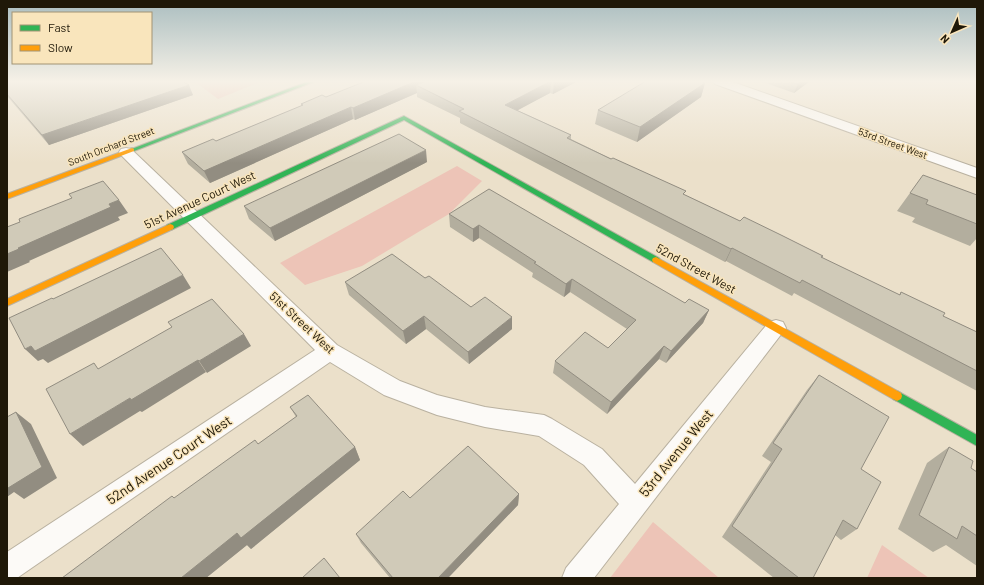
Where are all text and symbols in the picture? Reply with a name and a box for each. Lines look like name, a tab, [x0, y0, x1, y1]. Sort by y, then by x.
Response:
legend	[12, 12, 152, 64]
north arrow	[932, 12, 972, 52]
text: Fast	[48, 20, 71, 34]
text: N	[937, 32, 952, 47]
text: Slow	[48, 40, 73, 54]
street label: South Orchard Street	[66, 124, 156, 168]
street label: 53rd Street West	[857, 125, 929, 161]
street label: 51st Avenue Court West	[142, 167, 257, 231]
street label: 52nd Street West	[654, 240, 739, 296]
street label: 51st Street West	[267, 288, 338, 356]
street label: 53rd Avenue West	[635, 405, 716, 500]
street label: 52nd Avenue Court West	[103, 411, 235, 508]

